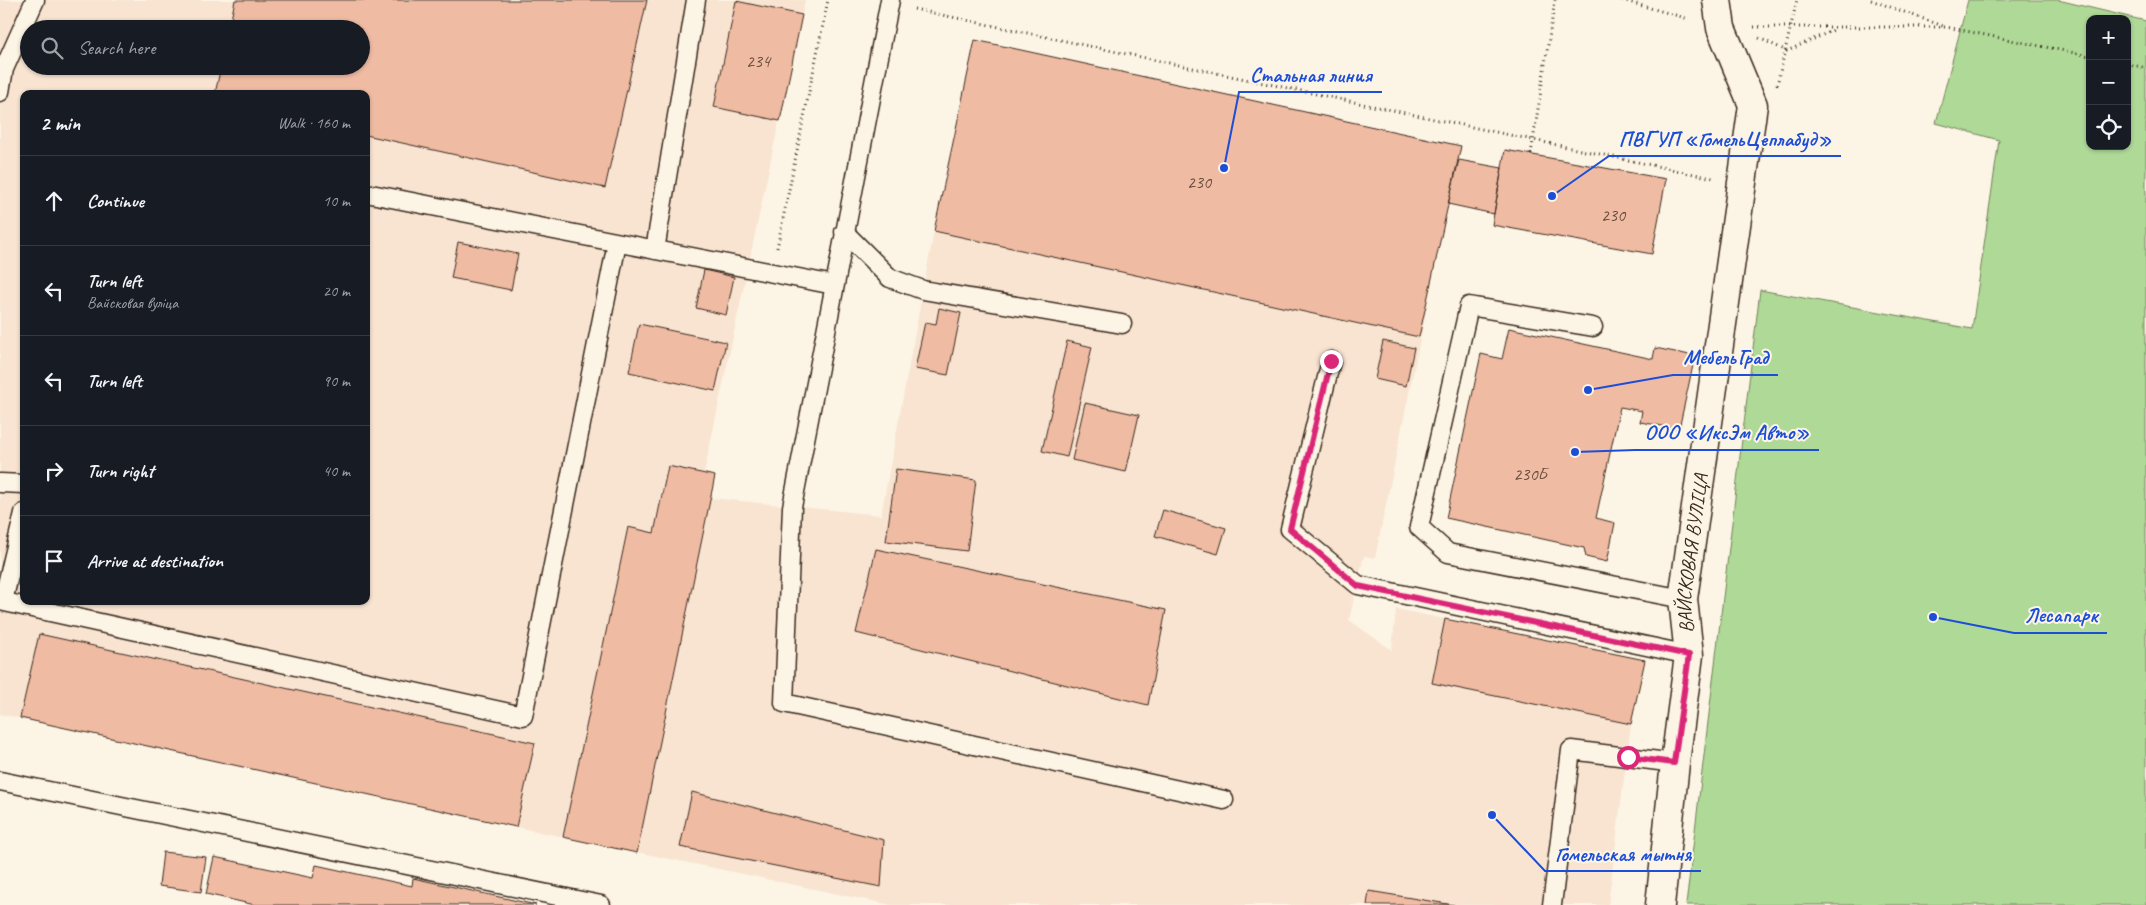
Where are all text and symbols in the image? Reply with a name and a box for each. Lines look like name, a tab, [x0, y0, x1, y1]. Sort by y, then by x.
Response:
map controls	[2086, 15, 2131, 150]
button: +	[2086, 15, 2131, 60]
search box	[20, 20, 370, 75]
icon: search	[38, 34, 66, 62]
text: Search here	[78, 36, 155, 60]
house number: 234	[746, 50, 772, 72]
callout: Стальная линия	[1239, 56, 1382, 92]
button: −	[2086, 60, 2131, 105]
text: Стальная линия	[1250, 62, 1374, 88]
button: locate	[2086, 105, 2131, 150]
text: 2 min	[40, 110, 80, 136]
text: Walk · 160 m	[278, 113, 350, 133]
callout: ПВГУП «ГомельЦеплабуд»	[1609, 120, 1841, 156]
text: ПВГУП «ГомельЦеплабуд»	[1619, 126, 1831, 153]
house number: 230	[1187, 171, 1213, 193]
icon: ahead	[40, 187, 68, 215]
text: Continue	[87, 189, 144, 213]
text: 10 m	[323, 191, 350, 211]
house number: 230	[1601, 204, 1627, 226]
text: Turn left	[87, 269, 142, 293]
icon: left	[40, 277, 68, 305]
text: 20 m	[323, 281, 350, 301]
text: Вайсковая вуліца	[87, 293, 178, 313]
callout: МебельГрад	[1673, 339, 1778, 375]
text: МебельГрад	[1684, 344, 1771, 370]
route end	[1320, 350, 1343, 373]
icon: left	[40, 367, 68, 395]
text: Turn left	[87, 369, 142, 393]
text: 90 m	[323, 371, 350, 391]
callout: ООО «ИксЭм Авто»	[1635, 414, 1819, 450]
text: ООО «ИксЭм Авто»	[1645, 419, 1809, 445]
icon: right	[40, 457, 68, 485]
text: Turn right	[87, 459, 154, 483]
text: 40 m	[323, 461, 350, 481]
house number: 230Б	[1513, 463, 1550, 485]
street label: ВАЙСКОВАЯ ВУЛІЦА	[1671, 471, 1714, 634]
icon: arrive	[40, 547, 68, 575]
text: Arrive at destination	[87, 549, 223, 573]
callout: Лесапарк	[2014, 597, 2107, 633]
text: Лесапарк	[2024, 602, 2100, 628]
route start	[1617, 746, 1640, 769]
callout: Гомельская мытня	[1545, 835, 1701, 871]
text: Гомельская мытня	[1555, 841, 1692, 867]

